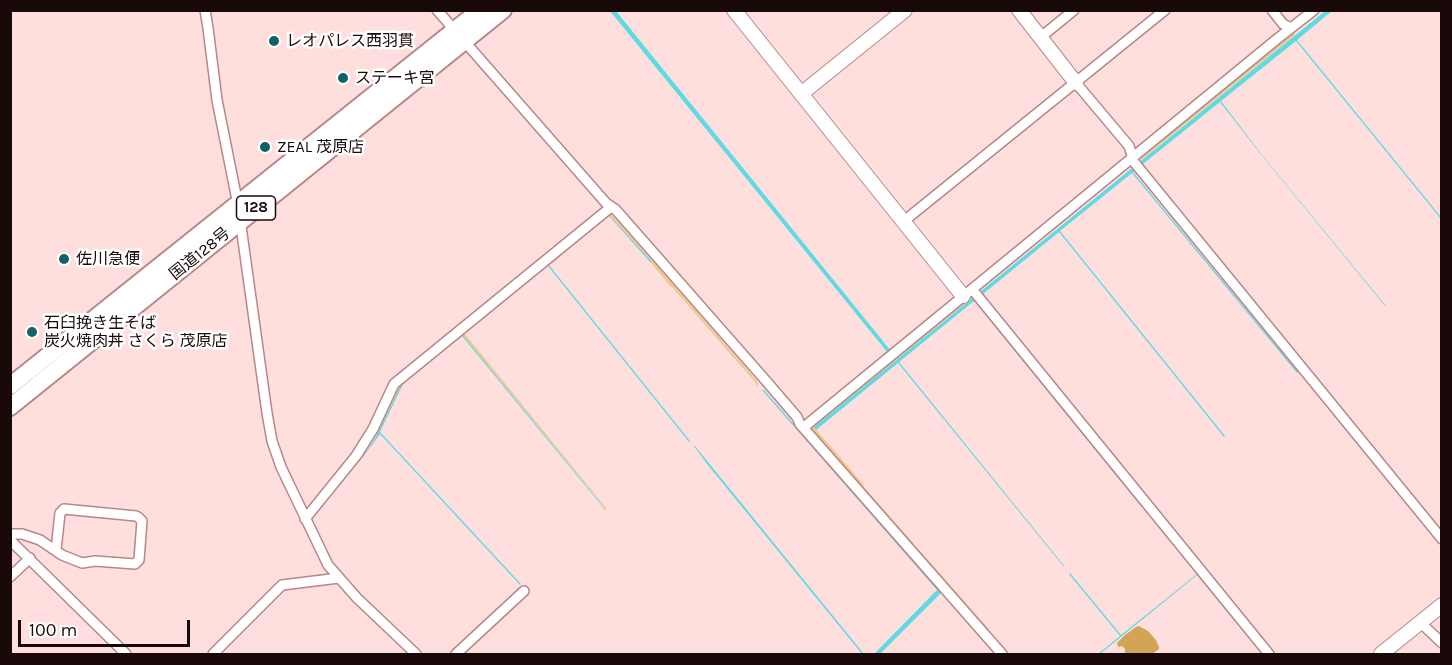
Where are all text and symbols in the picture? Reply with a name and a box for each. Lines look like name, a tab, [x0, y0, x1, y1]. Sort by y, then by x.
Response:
place label: レオパレス西羽貫	[286, 31, 414, 51]
marker: レオパレス西羽貫	[267, 34, 281, 48]
place label: ステーキ宮	[355, 68, 435, 88]
marker: ステーキ宮	[336, 71, 350, 85]
place label: ZEAL 茂原店	[277, 137, 364, 157]
marker: ZEAL 茂原店	[258, 140, 272, 154]
road number: 128	[236, 196, 276, 220]
street label: 国道128号	[166, 224, 234, 284]
place label: 佐川急便	[76, 249, 140, 269]
marker: 佐川急便	[57, 252, 71, 266]
place label: 石臼挽き生そば 炭火焼肉丼 さくら 茂原店	[44, 313, 228, 351]
marker: 石臼挽き生そば 炭火焼肉丼 さくら 茂原店	[25, 325, 39, 339]
scale bar	[21, 608, 194, 646]
text: 100 m	[29, 619, 77, 641]

